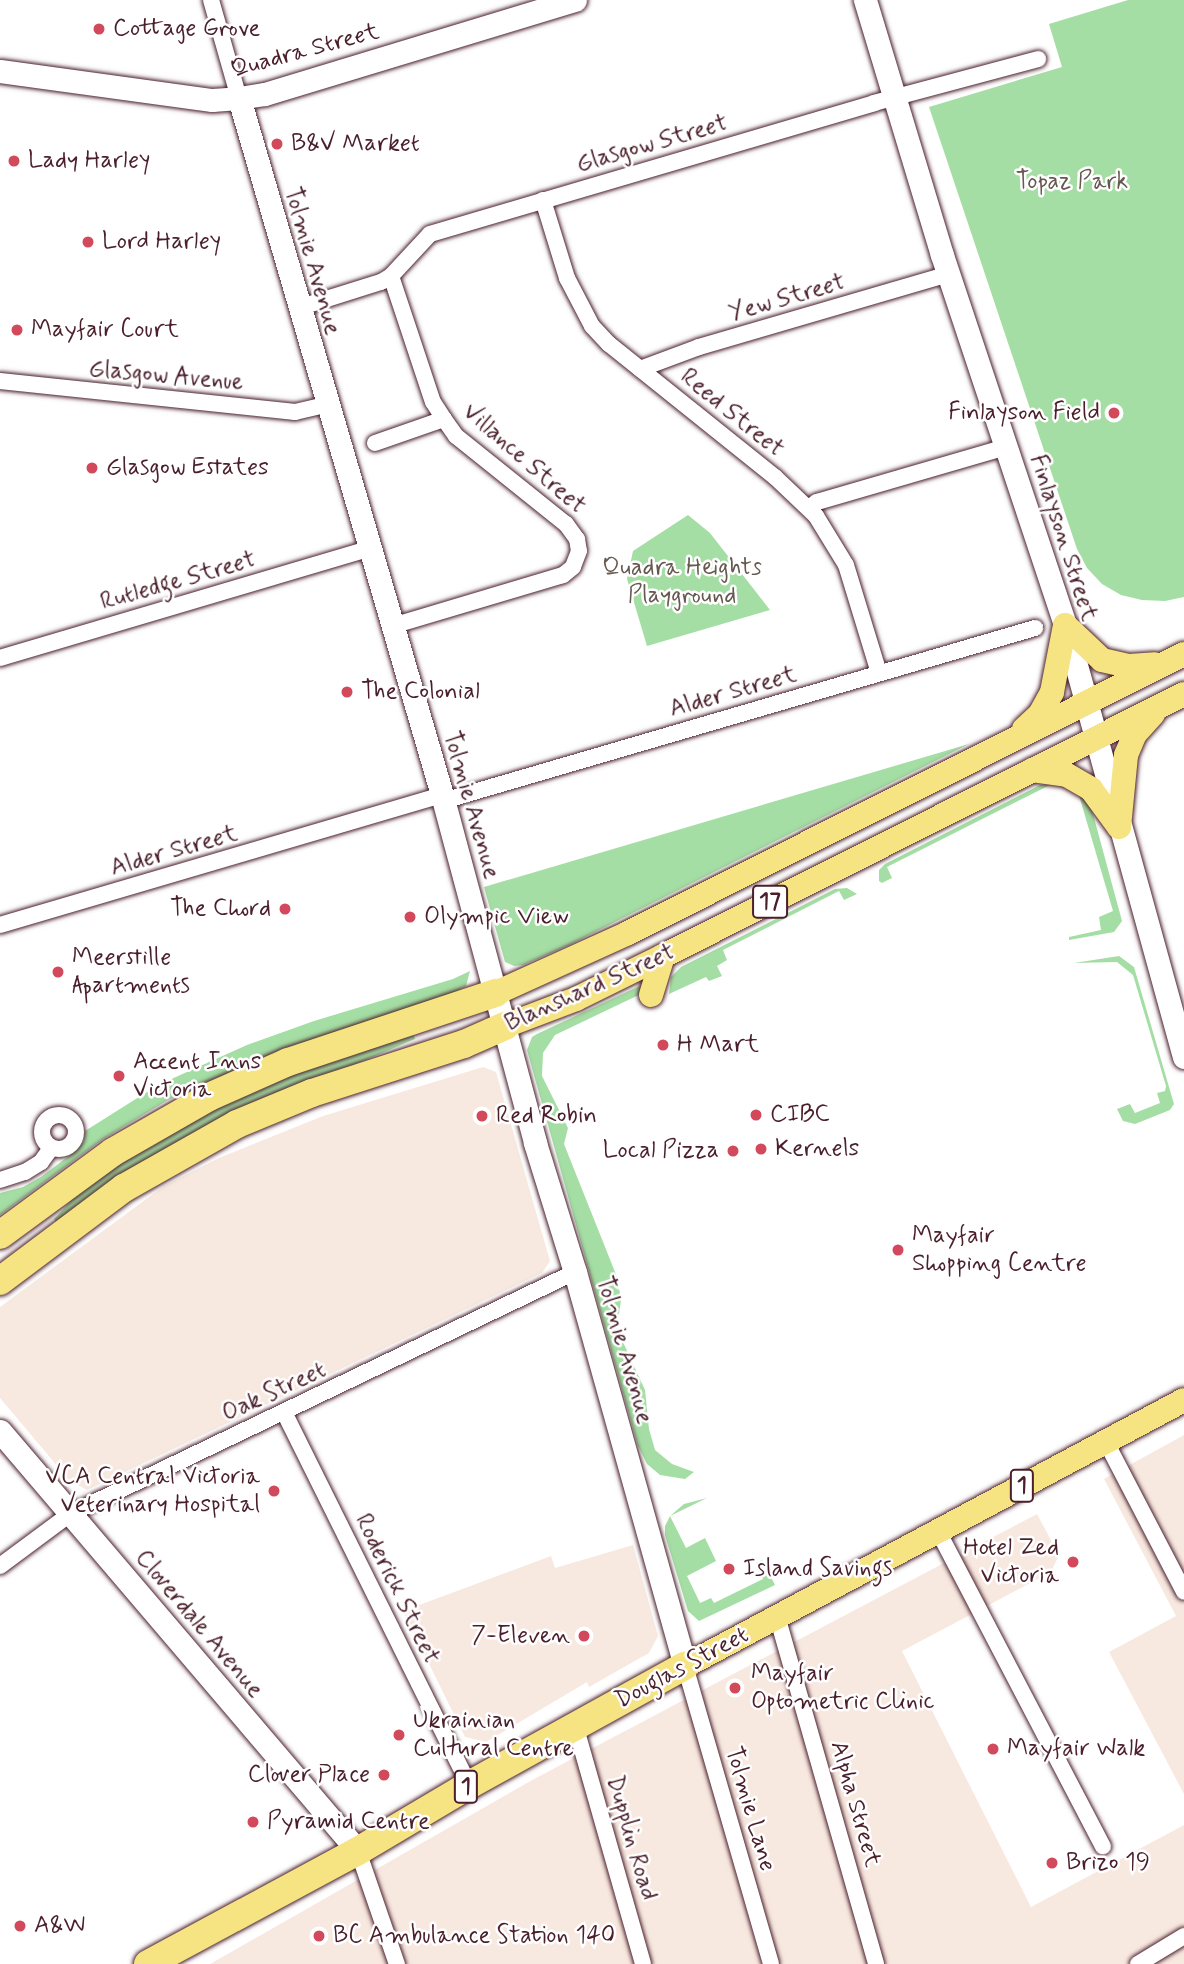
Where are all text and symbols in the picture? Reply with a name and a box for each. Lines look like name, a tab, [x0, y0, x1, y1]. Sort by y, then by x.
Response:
place label: Cottage Grove	[113, 15, 260, 43]
street label: Quadra Street	[228, 17, 382, 85]
marker: Cottage Grove	[91, 21, 107, 37]
street label: Glasgow Street	[574, 109, 730, 179]
place label: B&V Market	[291, 130, 422, 158]
marker: B&V Market	[269, 136, 285, 152]
place label: Lady Harley	[28, 147, 150, 175]
marker: Lady Harley	[6, 153, 22, 169]
park label: Topaz Park	[1017, 168, 1127, 196]
street label: Tolmie Avenue	[277, 184, 347, 338]
place label: Lord Harley	[102, 228, 221, 256]
marker: Lord Harley	[80, 234, 96, 250]
street label: Yew Street	[726, 268, 848, 328]
place label: Mayfair Court	[31, 316, 178, 344]
marker: Mayfair Court	[9, 322, 25, 338]
street label: Glasgow Avenue	[85, 355, 247, 397]
street label: Reed Street	[675, 363, 789, 463]
street label: Villance Street	[457, 398, 591, 520]
place label: Finlayson Field	[948, 399, 1100, 427]
marker: Finlayson Field	[1106, 405, 1122, 421]
street label: Finlayson Street	[1023, 451, 1103, 625]
place label: Glasgow Estates	[106, 454, 269, 482]
marker: Glasgow Estates	[84, 460, 100, 476]
street label: Rutledge Street	[98, 545, 258, 617]
park label: Quadra Heights Playground	[602, 554, 762, 610]
street label: Alder Street	[666, 660, 800, 724]
place label: The Colonial	[361, 678, 490, 706]
marker: The Colonial	[339, 684, 355, 700]
street label: Tolmie Avenue	[436, 728, 506, 882]
street label: Alder Street	[107, 819, 241, 883]
road number: 17	[751, 882, 789, 922]
place label: The Chord	[168, 895, 271, 923]
marker: The Chord	[277, 901, 293, 917]
place label: Olympic View	[424, 903, 564, 931]
marker: Olympic View	[402, 909, 418, 925]
street label: Blanshard Street	[501, 938, 679, 1038]
place label: Meerstille Apartments	[72, 944, 190, 1000]
marker: Meerstille Apartments	[50, 964, 66, 980]
place label: H Mart	[677, 1031, 754, 1059]
marker: H Mart	[655, 1037, 671, 1053]
place label: Accent Inns Victoria	[133, 1048, 254, 1104]
marker: Accent Inns Victoria	[111, 1068, 127, 1084]
place label: CIBC	[770, 1101, 830, 1129]
place label: Red Robin	[496, 1102, 603, 1130]
marker: CIBC	[748, 1107, 764, 1123]
marker: Red Robin	[474, 1108, 490, 1124]
place label: Kernels	[775, 1135, 859, 1163]
place label: Local Pizza	[604, 1137, 719, 1165]
marker: Kernels	[753, 1141, 769, 1157]
marker: Local Pizza	[725, 1143, 741, 1159]
place label: Mayfair Shopping Centre	[912, 1222, 1082, 1278]
marker: Mayfair Shopping Centre	[890, 1242, 906, 1258]
street label: Tolmie Avenue	[589, 1273, 659, 1427]
street label: Oak Street	[216, 1355, 332, 1429]
place label: VCA Central Victoria Veterinary Hospital	[43, 1463, 260, 1519]
road number: 1	[1010, 1466, 1034, 1506]
marker: VCA Central Victoria Veterinary Hospital	[266, 1483, 282, 1499]
street label: Roderick Street	[348, 1510, 446, 1668]
place label: Hotel Zed Victoria	[963, 1534, 1059, 1590]
street label: Cloverdale Avenue	[129, 1544, 269, 1704]
marker: Hotel Zed Victoria	[1065, 1554, 1081, 1570]
place label: Island Savings	[743, 1555, 902, 1583]
marker: Island Savings	[721, 1561, 737, 1577]
street label: Douglas Street	[608, 1620, 756, 1716]
place label: 7-Eleven	[471, 1622, 570, 1650]
marker: 7-Eleven	[576, 1628, 592, 1644]
place label: Mayfair Optometric Clinic	[751, 1660, 935, 1716]
marker: Mayfair Optometric Clinic	[725, 1678, 745, 1698]
place label: Ukrainian Cultural Centre	[413, 1707, 580, 1763]
marker: Ukrainian Cultural Centre	[391, 1727, 407, 1743]
place label: Mayfair Walk	[1007, 1735, 1148, 1763]
street label: Alpha Street	[823, 1738, 887, 1870]
marker: Mayfair Walk	[985, 1741, 1001, 1757]
street label: Tolmie Lane	[718, 1743, 782, 1875]
place label: Clover Place	[247, 1761, 370, 1789]
marker: Clover Place	[376, 1767, 392, 1783]
road number: 1	[454, 1768, 478, 1806]
street label: Dupplin Road	[600, 1773, 662, 1903]
place label: Pyramid Centre	[267, 1808, 435, 1836]
marker: Pyramid Centre	[245, 1814, 261, 1830]
place label: Brizo 19	[1066, 1849, 1150, 1877]
marker: Brizo 19	[1044, 1855, 1060, 1871]
place label: A&W	[34, 1912, 85, 1940]
marker: A&W	[12, 1918, 28, 1934]
place label: BC Ambulance Station 140	[333, 1922, 604, 1950]
marker: BC Ambulance Station 140	[311, 1928, 327, 1944]

